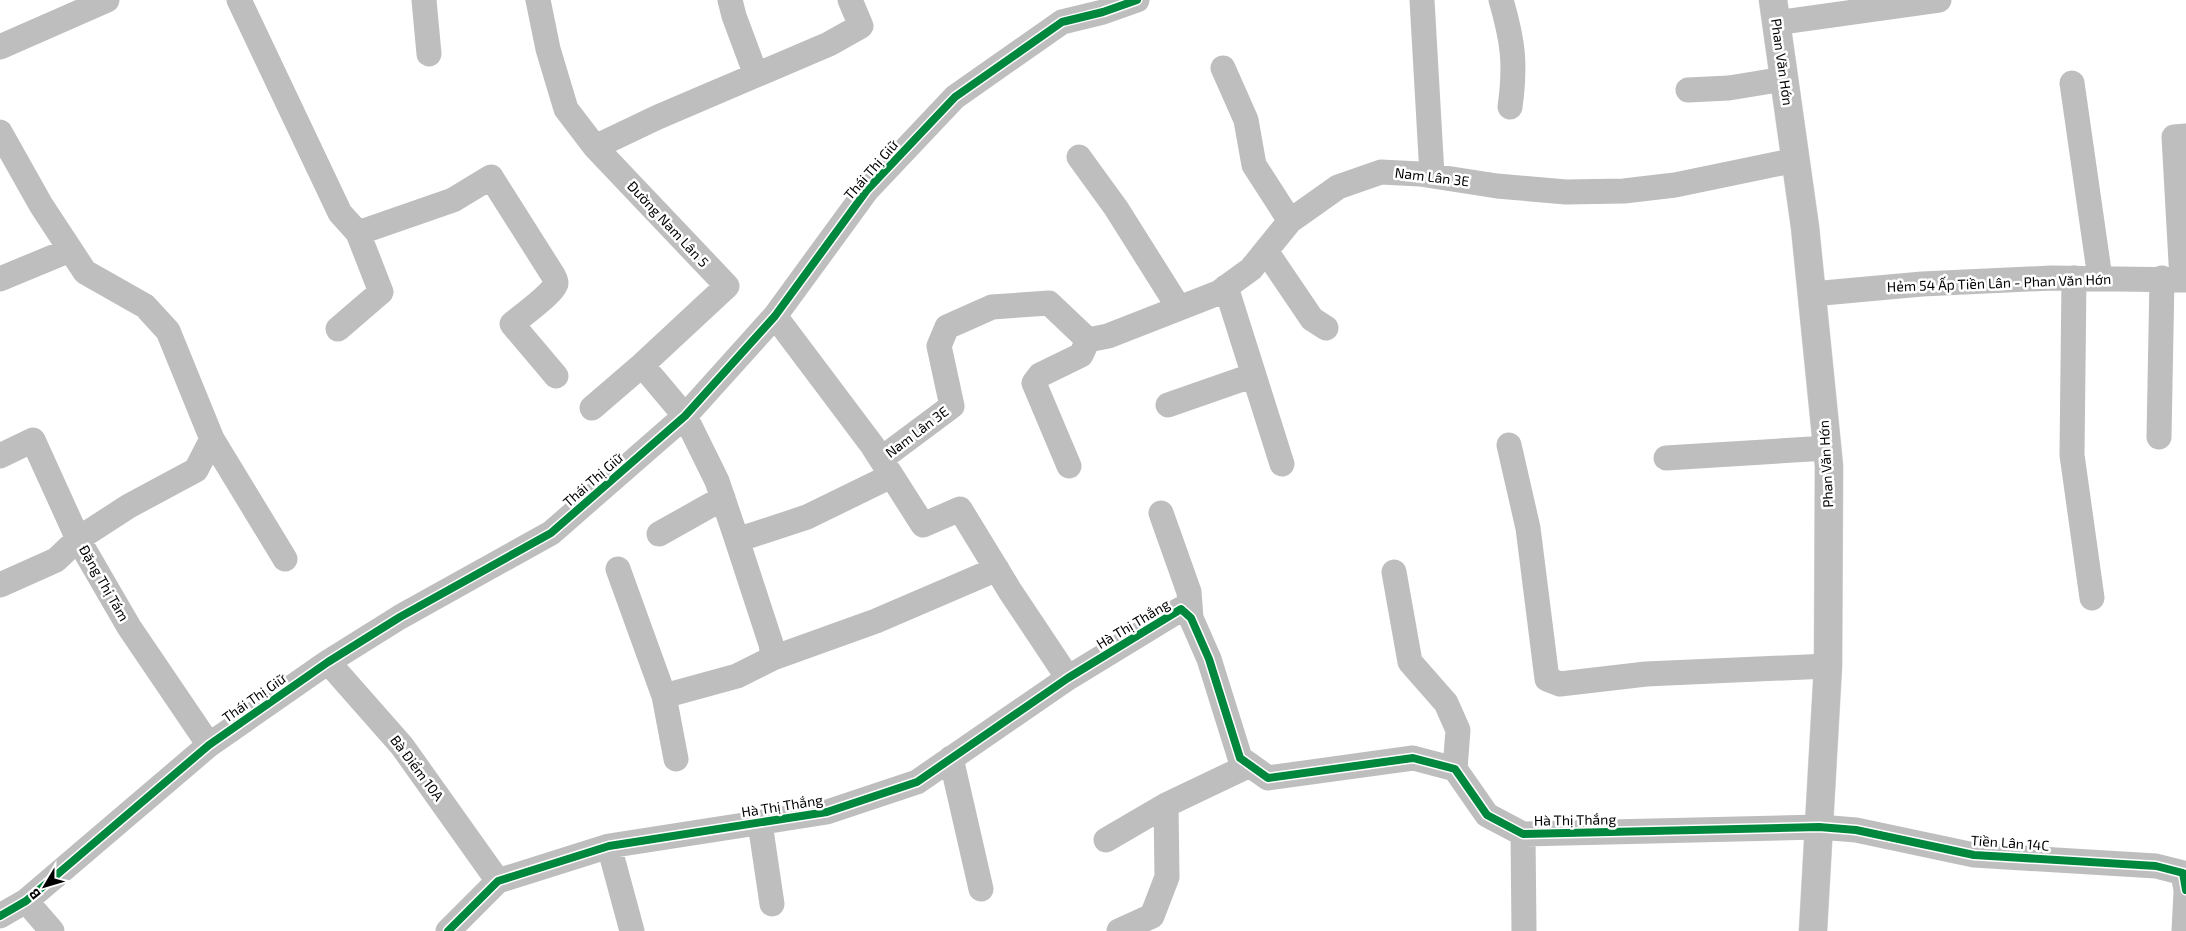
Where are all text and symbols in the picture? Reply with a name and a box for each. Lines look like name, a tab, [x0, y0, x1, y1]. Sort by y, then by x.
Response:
street label: Phan Văn Hớn	[1768, 17, 1797, 107]
street label: Thái Thị Giữ	[840, 136, 902, 203]
street label: Nam Lân 3E	[1394, 164, 1470, 190]
street label: Đường Nam Lân 5	[624, 177, 713, 270]
street label: Hẻm 54 Ấp Tiền Lân - Phan Văn Hớn	[1887, 270, 2111, 295]
street label: Nam Lân 3E	[882, 402, 952, 461]
street label: Phan Văn Hớn	[1815, 420, 1836, 508]
street label: Thái Thị Giữ	[559, 449, 627, 510]
street label: Đặng Thị Tám	[76, 542, 133, 624]
street label: Hà Thị Thắng	[1093, 595, 1173, 652]
street label: Thái Thị Giữ	[219, 669, 289, 726]
street label: Bà Điểm 10A	[387, 731, 448, 804]
street label: Hà Thị Thắng	[740, 791, 824, 820]
street label: Hà Thị Thắng	[1534, 810, 1616, 829]
street label: Tiền Lân 14C	[1970, 831, 2050, 854]
north arrow	[20, 861, 70, 911]
text: B	[25, 886, 44, 903]

